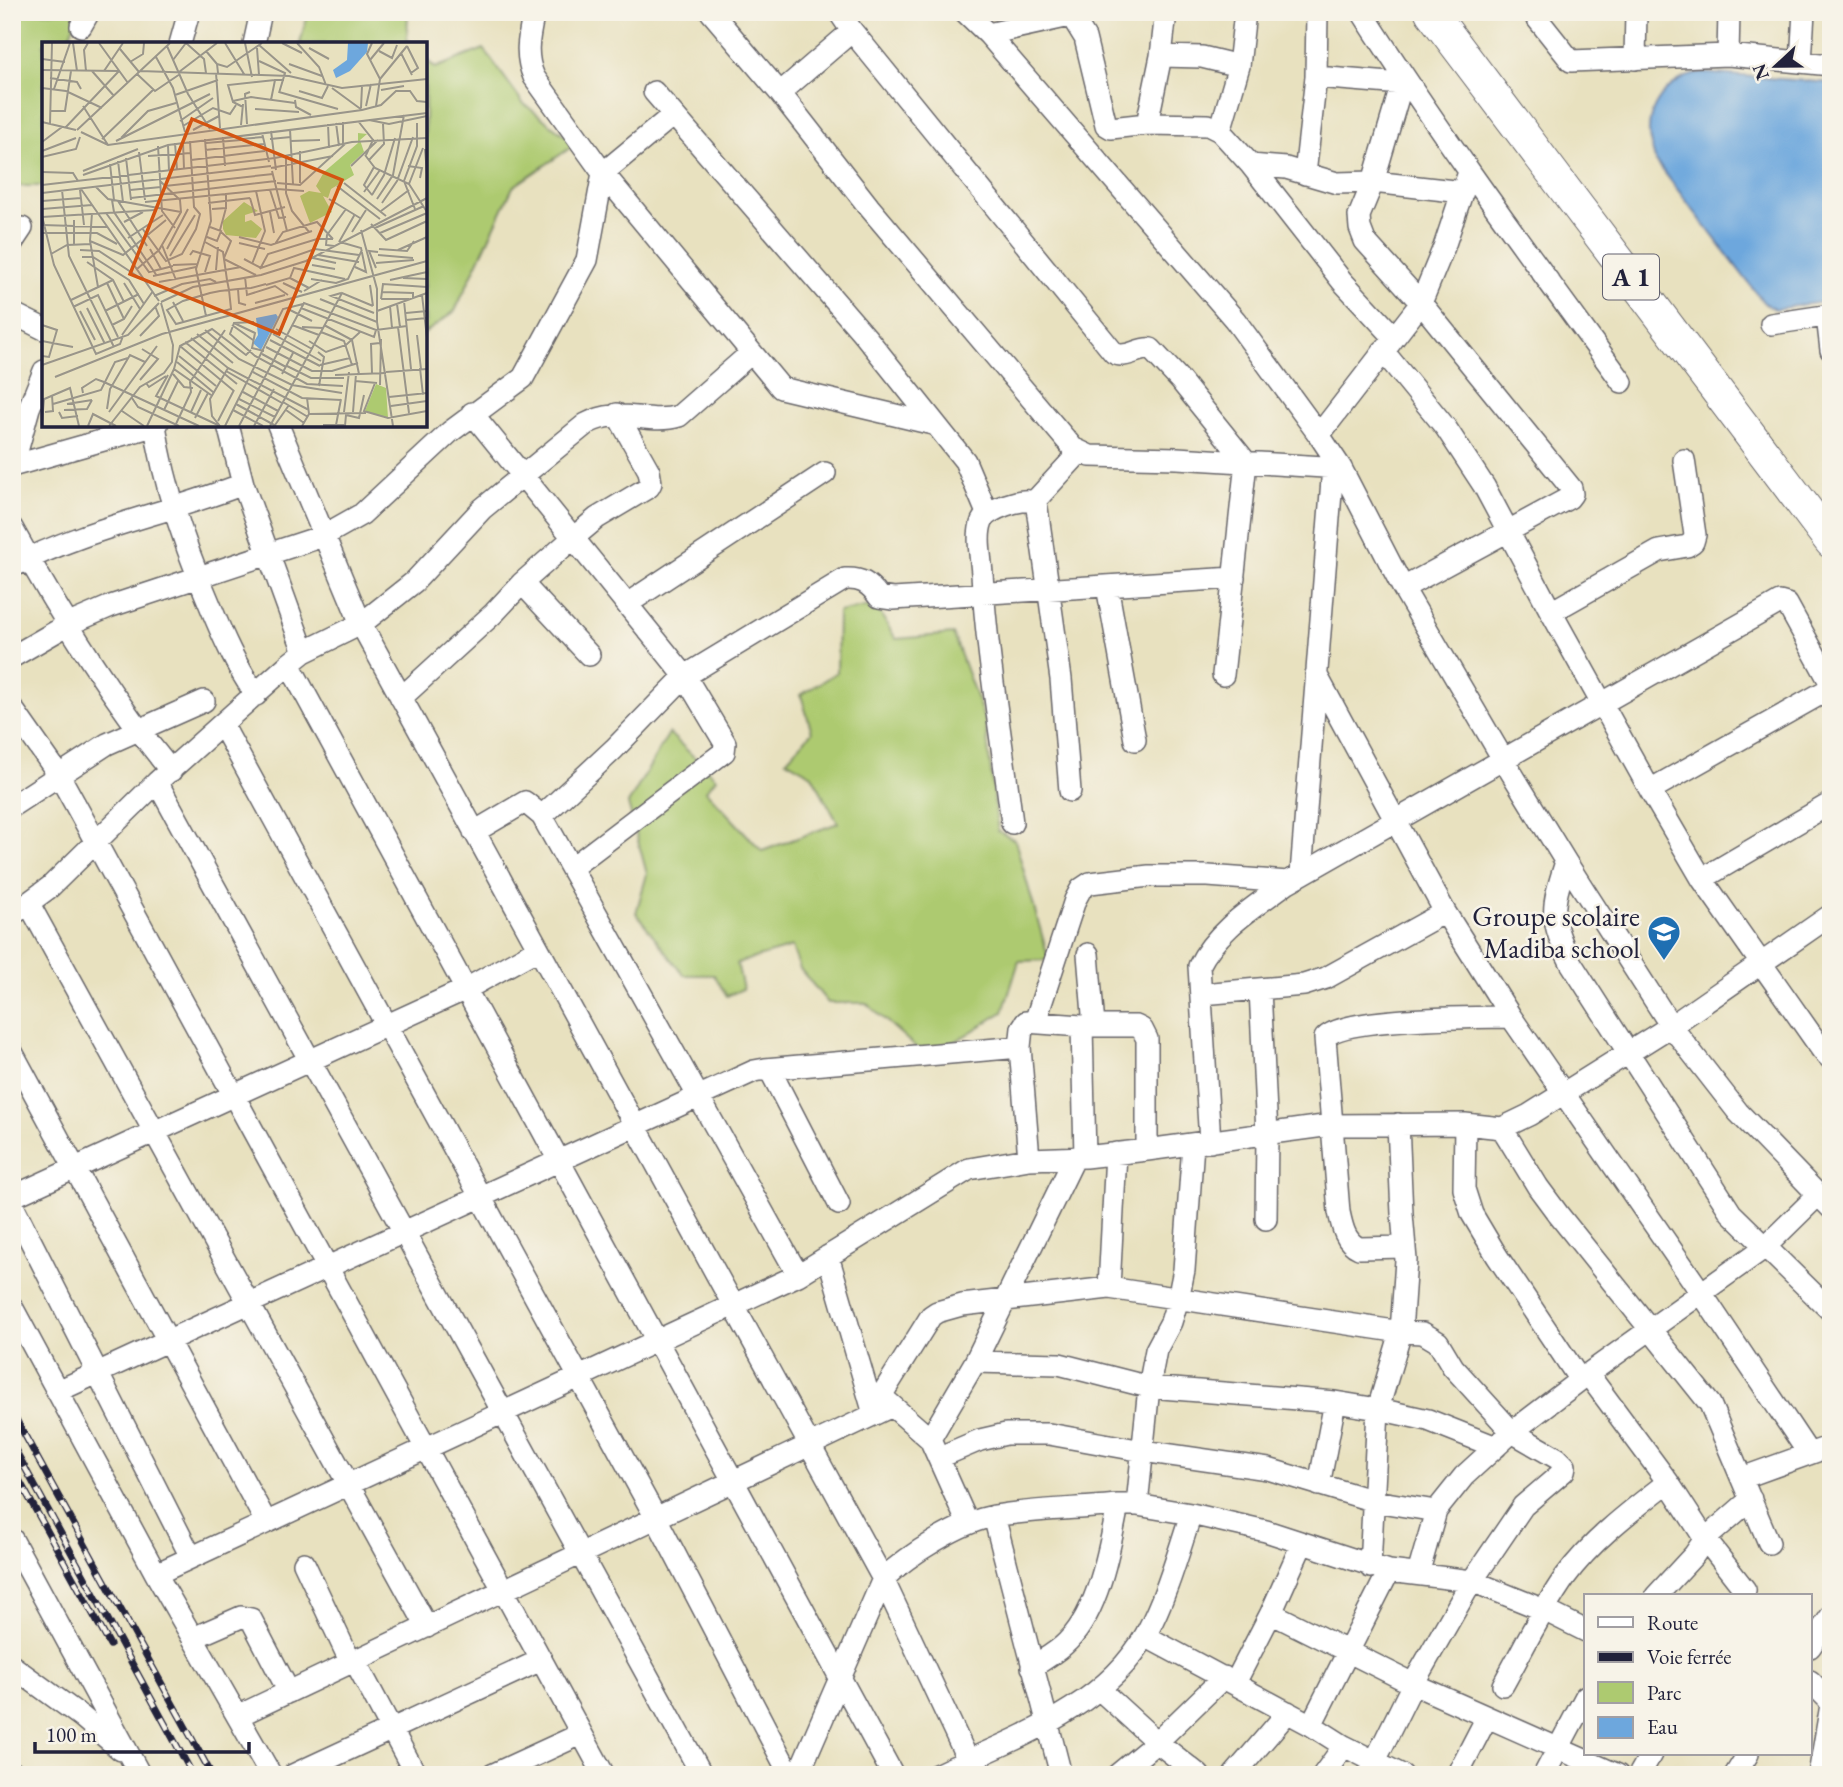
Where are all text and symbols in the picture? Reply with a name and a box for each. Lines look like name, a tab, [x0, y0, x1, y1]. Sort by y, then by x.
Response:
north arrow	[1742, 32, 1812, 102]
inset map	[42, 42, 427, 427]
text: N	[1746, 60, 1775, 84]
road number: A 1	[1603, 254, 1659, 300]
place label: Groupe scolaire Madiba school	[1472, 898, 1640, 966]
school or university icon: Groupe scolaire Madiba school	[1645, 913, 1683, 962]
legend	[1584, 1594, 1812, 1756]
text: Route	[1647, 1609, 1698, 1636]
text: Voie ferrée	[1647, 1643, 1731, 1670]
text: Parc	[1647, 1679, 1681, 1706]
scale bar	[35, 1710, 248, 1754]
text: Eau	[1647, 1713, 1678, 1740]
text: 100 m	[46, 1721, 97, 1748]

